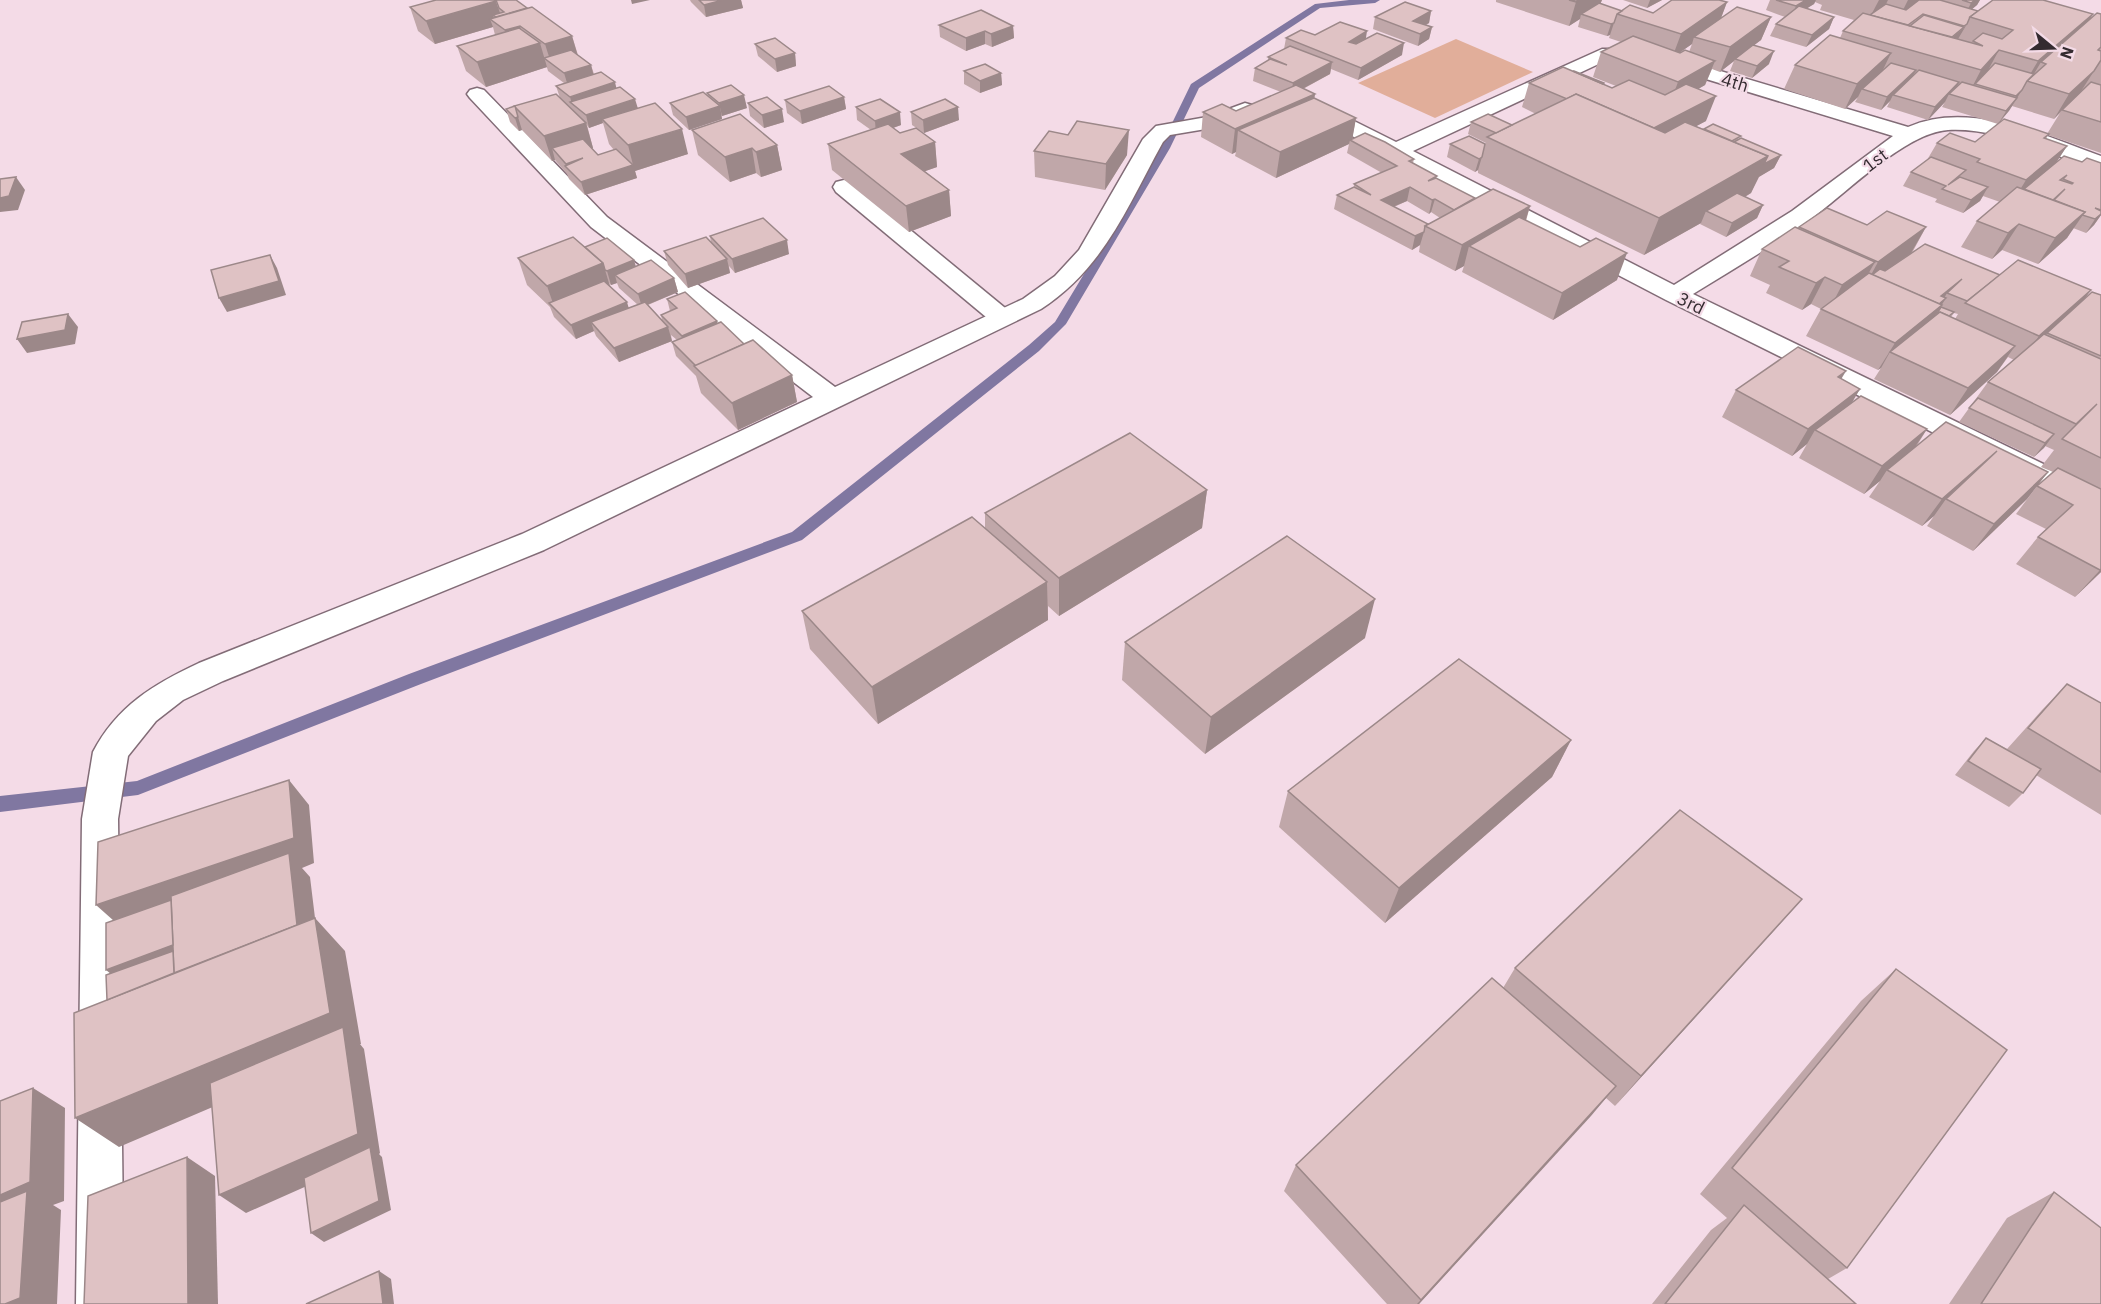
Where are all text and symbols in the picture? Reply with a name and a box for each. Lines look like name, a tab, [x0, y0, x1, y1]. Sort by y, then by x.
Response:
north arrow	[2023, 18, 2083, 78]
text: N	[2056, 44, 2079, 62]
street label: 4th	[1719, 67, 1751, 97]
street label: 1st	[1858, 143, 1892, 177]
street label: 3rd	[1673, 287, 1709, 319]

